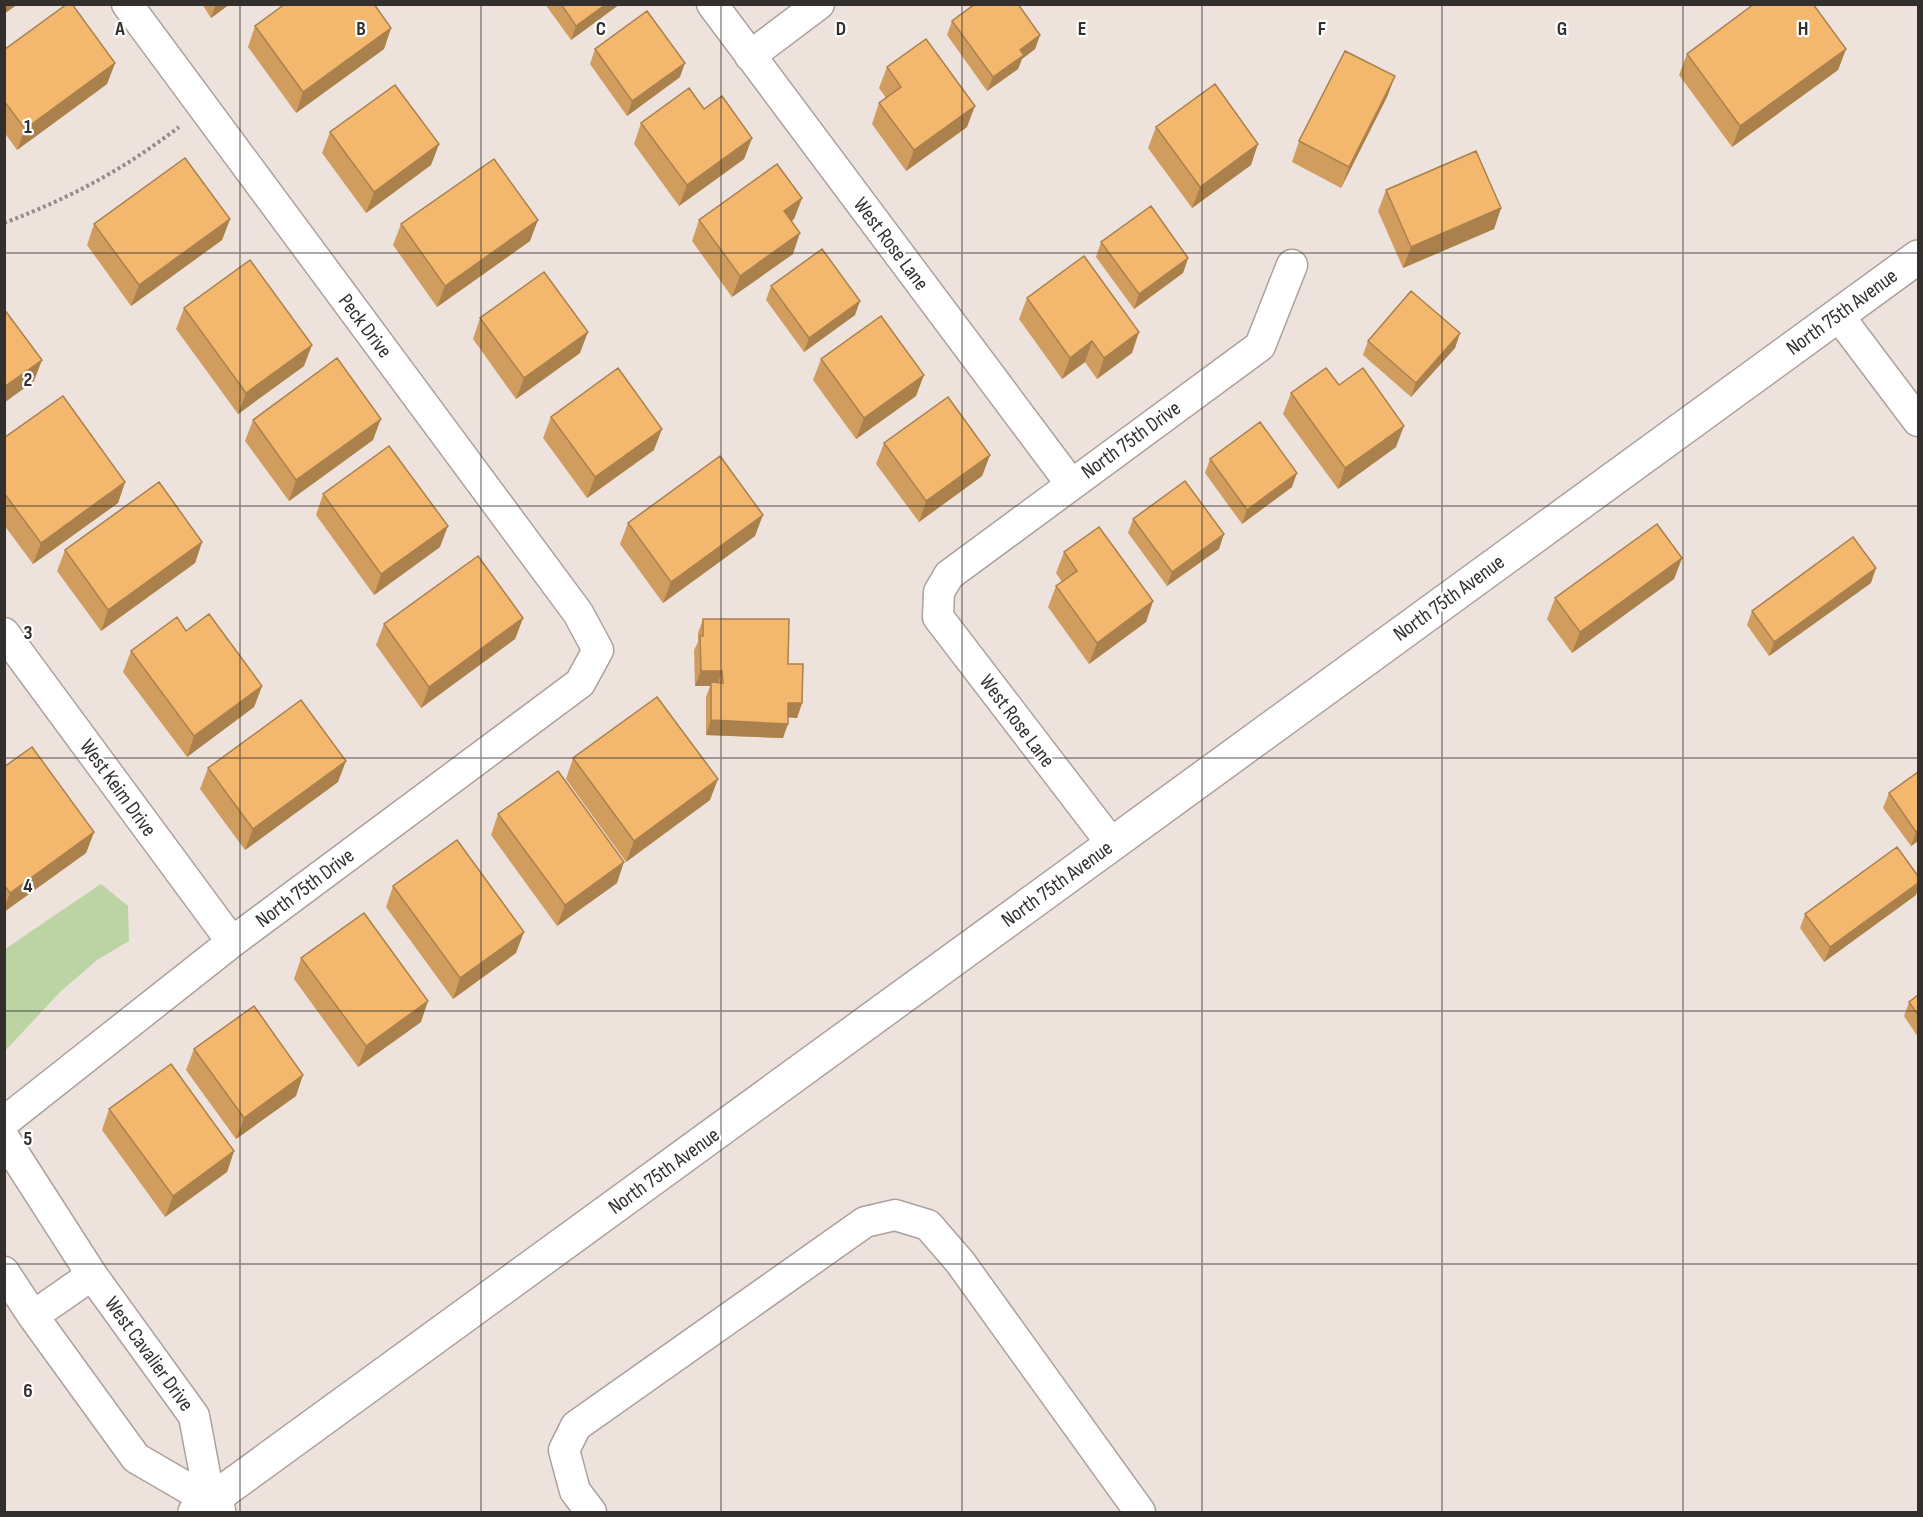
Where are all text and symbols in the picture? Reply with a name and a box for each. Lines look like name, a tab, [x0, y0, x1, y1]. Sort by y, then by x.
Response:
text: A	[114, 17, 125, 41]
text: B	[356, 17, 366, 41]
text: C	[596, 17, 606, 41]
text: D	[836, 17, 846, 41]
text: E	[1078, 17, 1086, 41]
text: F	[1318, 17, 1326, 41]
text: G	[1557, 17, 1567, 41]
text: H	[1798, 17, 1808, 41]
text: 1	[24, 115, 32, 139]
street label: West Rose Lane	[848, 193, 934, 295]
street label: North 75th Avenue	[1782, 263, 1902, 361]
street label: Peck Drive	[333, 289, 397, 363]
text: 2	[24, 368, 32, 392]
street label: North 75th Drive	[1076, 396, 1186, 484]
street label: North 75th Avenue	[1389, 549, 1509, 647]
text: 3	[24, 621, 33, 645]
street label: West Rose Lane	[974, 670, 1060, 772]
street label: West Keim Drive	[74, 735, 162, 841]
street label: North 75th Avenue	[997, 835, 1117, 933]
street label: North 75th Drive	[251, 843, 359, 933]
text: 4	[23, 874, 33, 898]
street label: North 75th Avenue	[604, 1122, 724, 1220]
text: 5	[24, 1127, 33, 1151]
street label: West Cavalier Drive	[99, 1292, 199, 1416]
text: 6	[23, 1379, 33, 1403]

